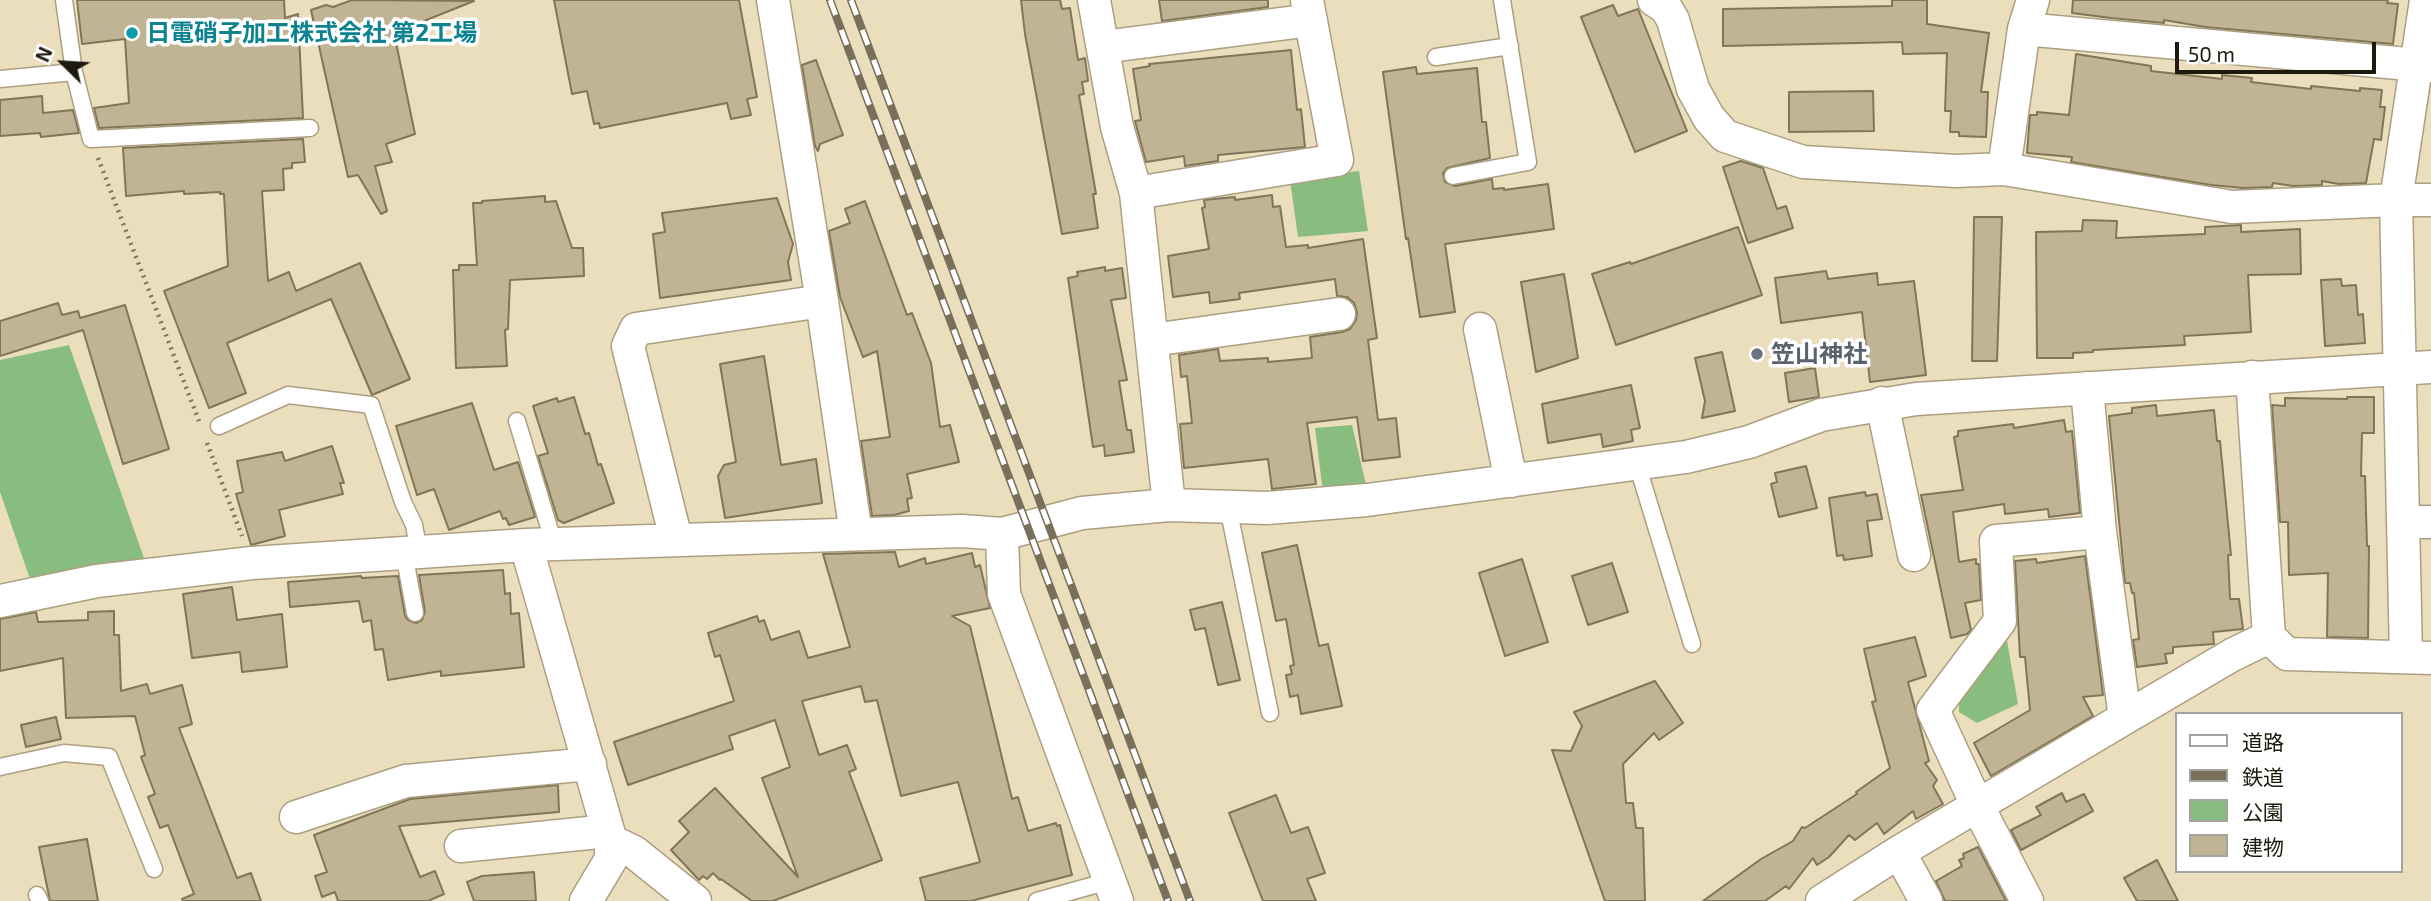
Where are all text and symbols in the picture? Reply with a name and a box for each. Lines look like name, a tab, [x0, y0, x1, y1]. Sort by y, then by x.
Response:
place label: 日電硝子加工株式会社 第2工場	[146, 19, 477, 47]
marker: 日電硝子加工株式会社 第2工場	[124, 25, 140, 41]
north arrow	[28, 28, 98, 98]
scale bar	[2179, 28, 2380, 72]
text: 50 m	[2188, 41, 2235, 66]
text: N	[30, 43, 57, 65]
place label: 笠山神社	[1771, 340, 1867, 368]
marker: 笠山神社	[1749, 346, 1765, 362]
legend	[2176, 712, 2403, 873]
text: 道路	[2242, 729, 2284, 754]
text: 鉄道	[2242, 764, 2284, 789]
text: 公園	[2242, 799, 2284, 824]
text: 建物	[2242, 834, 2284, 859]

